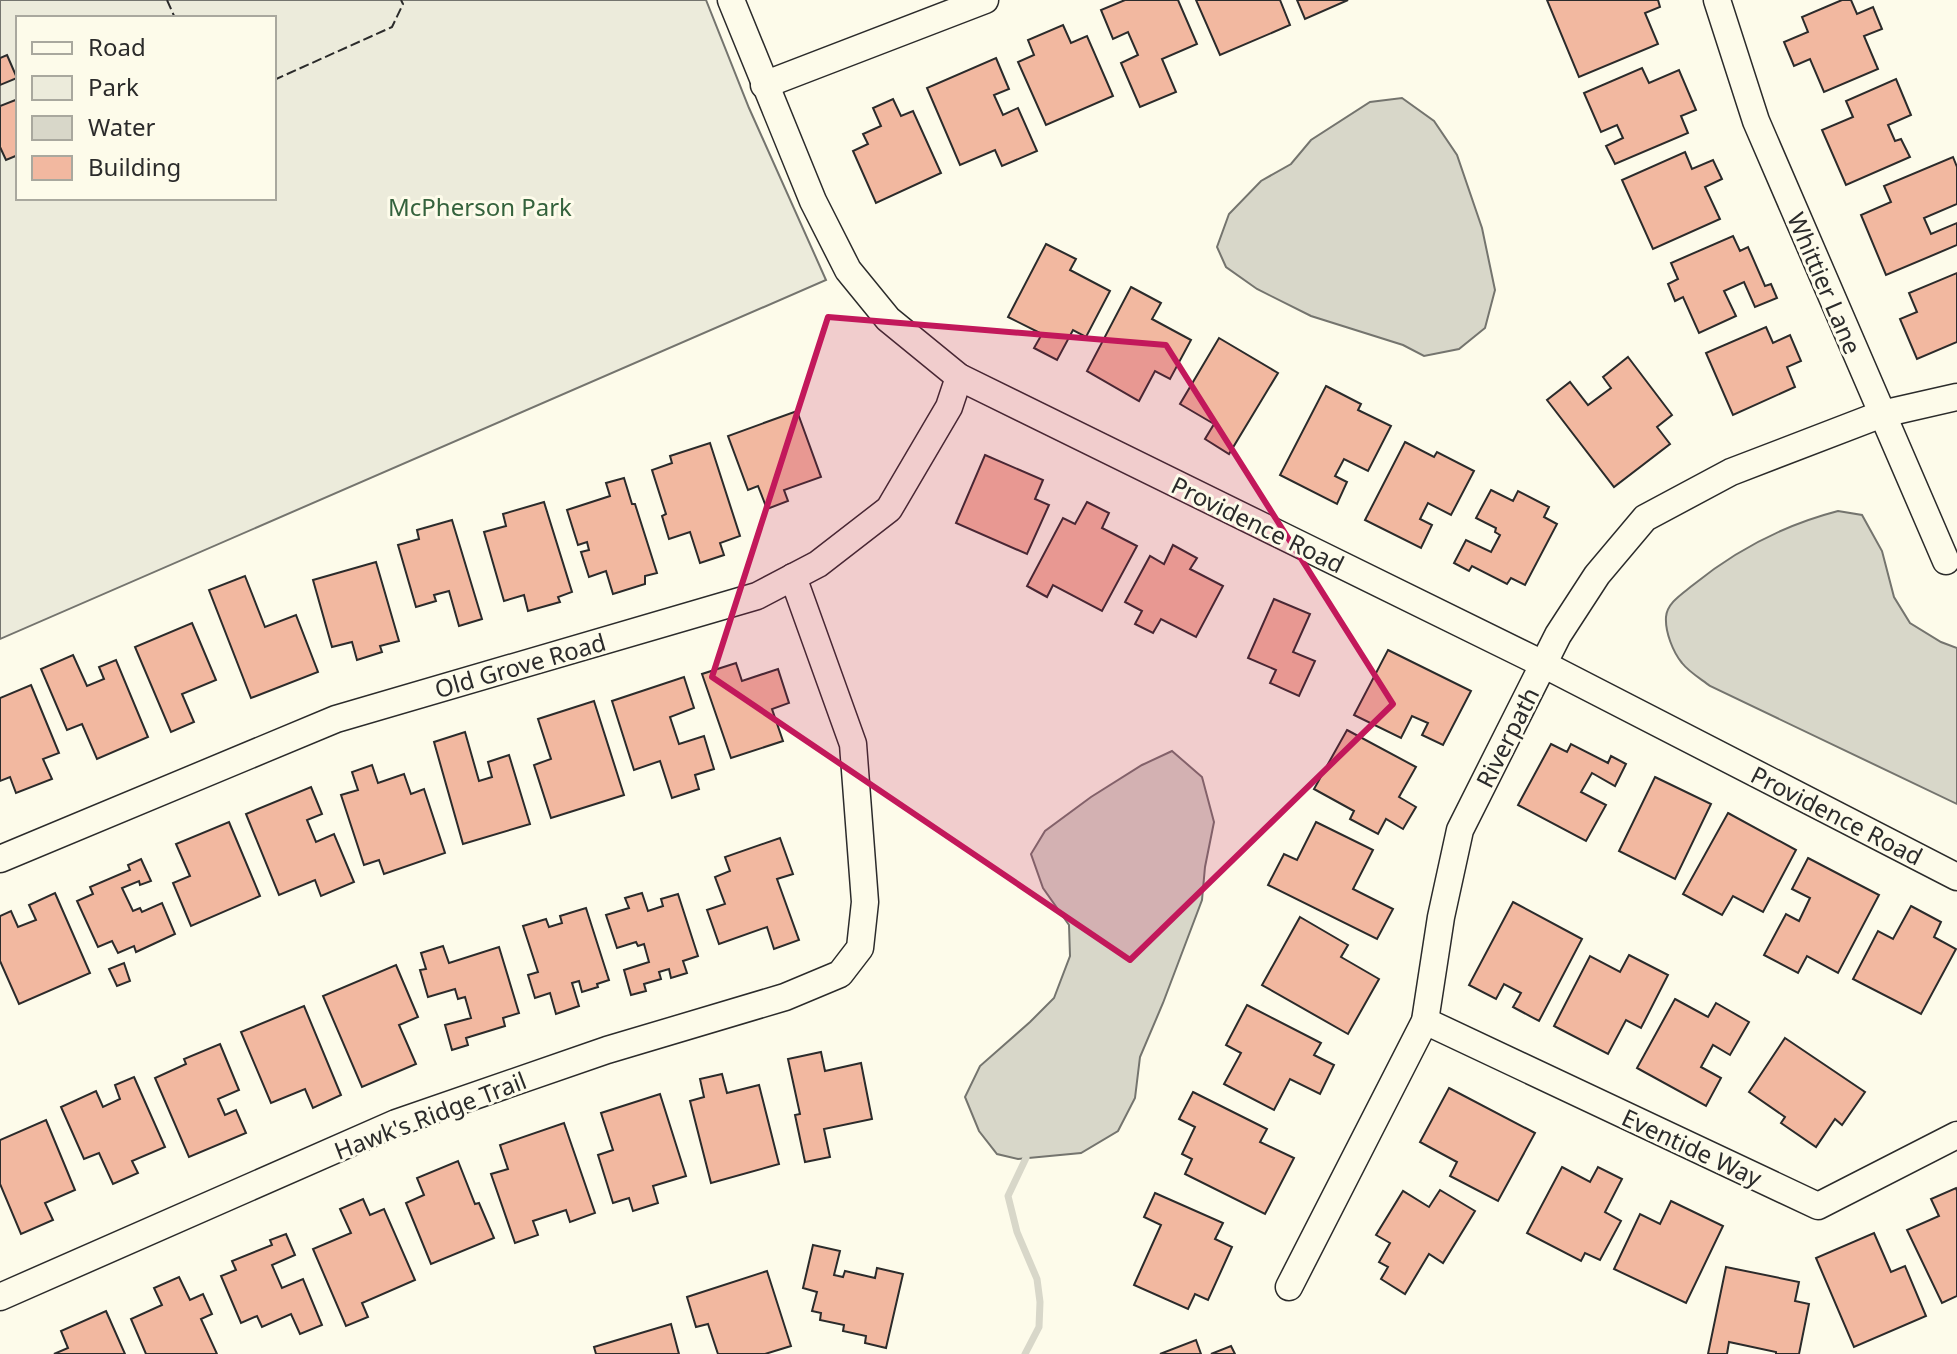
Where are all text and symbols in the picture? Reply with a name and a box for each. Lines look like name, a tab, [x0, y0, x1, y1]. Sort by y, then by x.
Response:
legend	[16, 16, 276, 200]
text: Road	[88, 30, 146, 63]
text: Park	[88, 70, 139, 103]
text: Water	[88, 110, 156, 143]
text: Building	[88, 150, 181, 183]
park label: McPherson Park	[388, 190, 572, 223]
street label: Whittier Lane	[1780, 207, 1870, 359]
street label: Providence Road	[1166, 468, 1350, 580]
street label: Old Grove Road	[431, 625, 609, 705]
street label: Riverpath	[1468, 681, 1546, 793]
street label: Providence Road	[1746, 758, 1928, 872]
street label: Hawk's Ridge Trail	[329, 1063, 531, 1167]
street label: Eventide Way	[1617, 1100, 1768, 1194]

